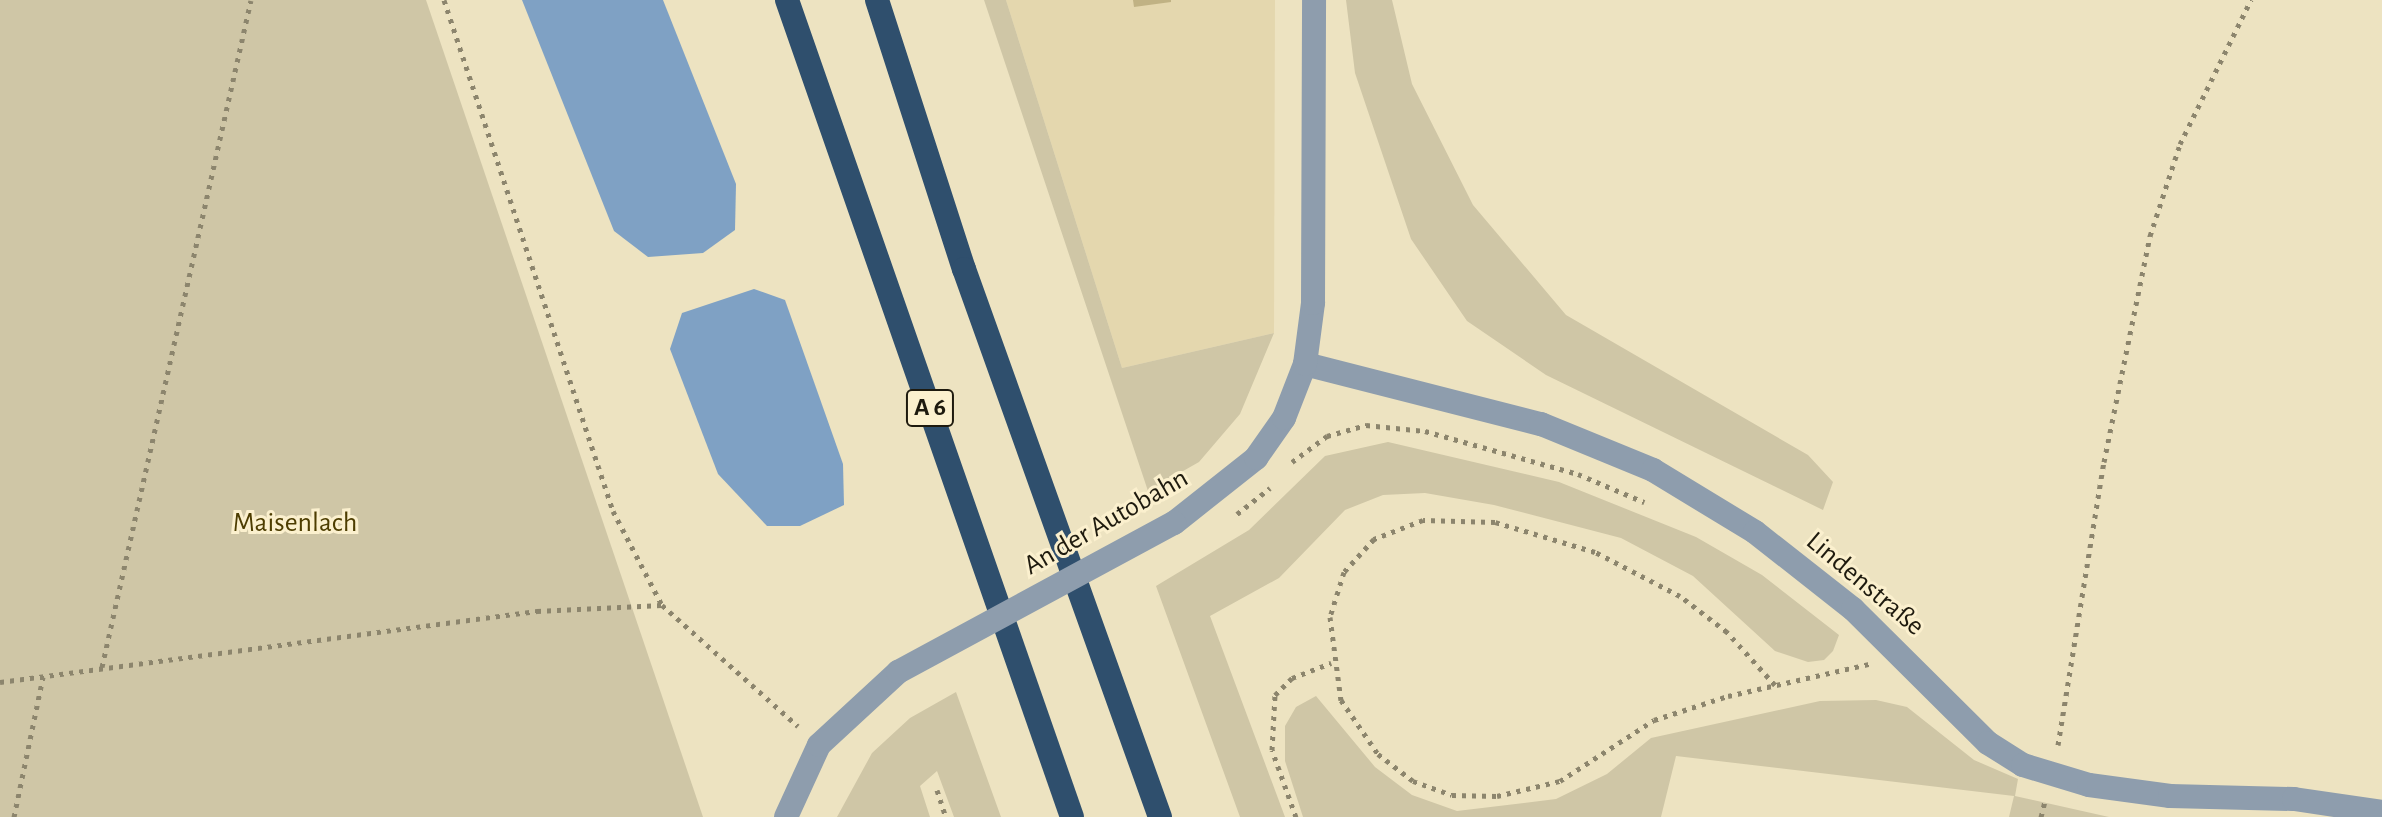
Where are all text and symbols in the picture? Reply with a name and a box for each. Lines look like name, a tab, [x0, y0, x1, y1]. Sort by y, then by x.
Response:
road number: A 6	[904, 386, 956, 430]
street label: An der Autobahn	[1018, 461, 1194, 583]
park label: Maisenlach	[233, 506, 357, 540]
street label: Lindenstraße	[1799, 525, 1931, 643]

